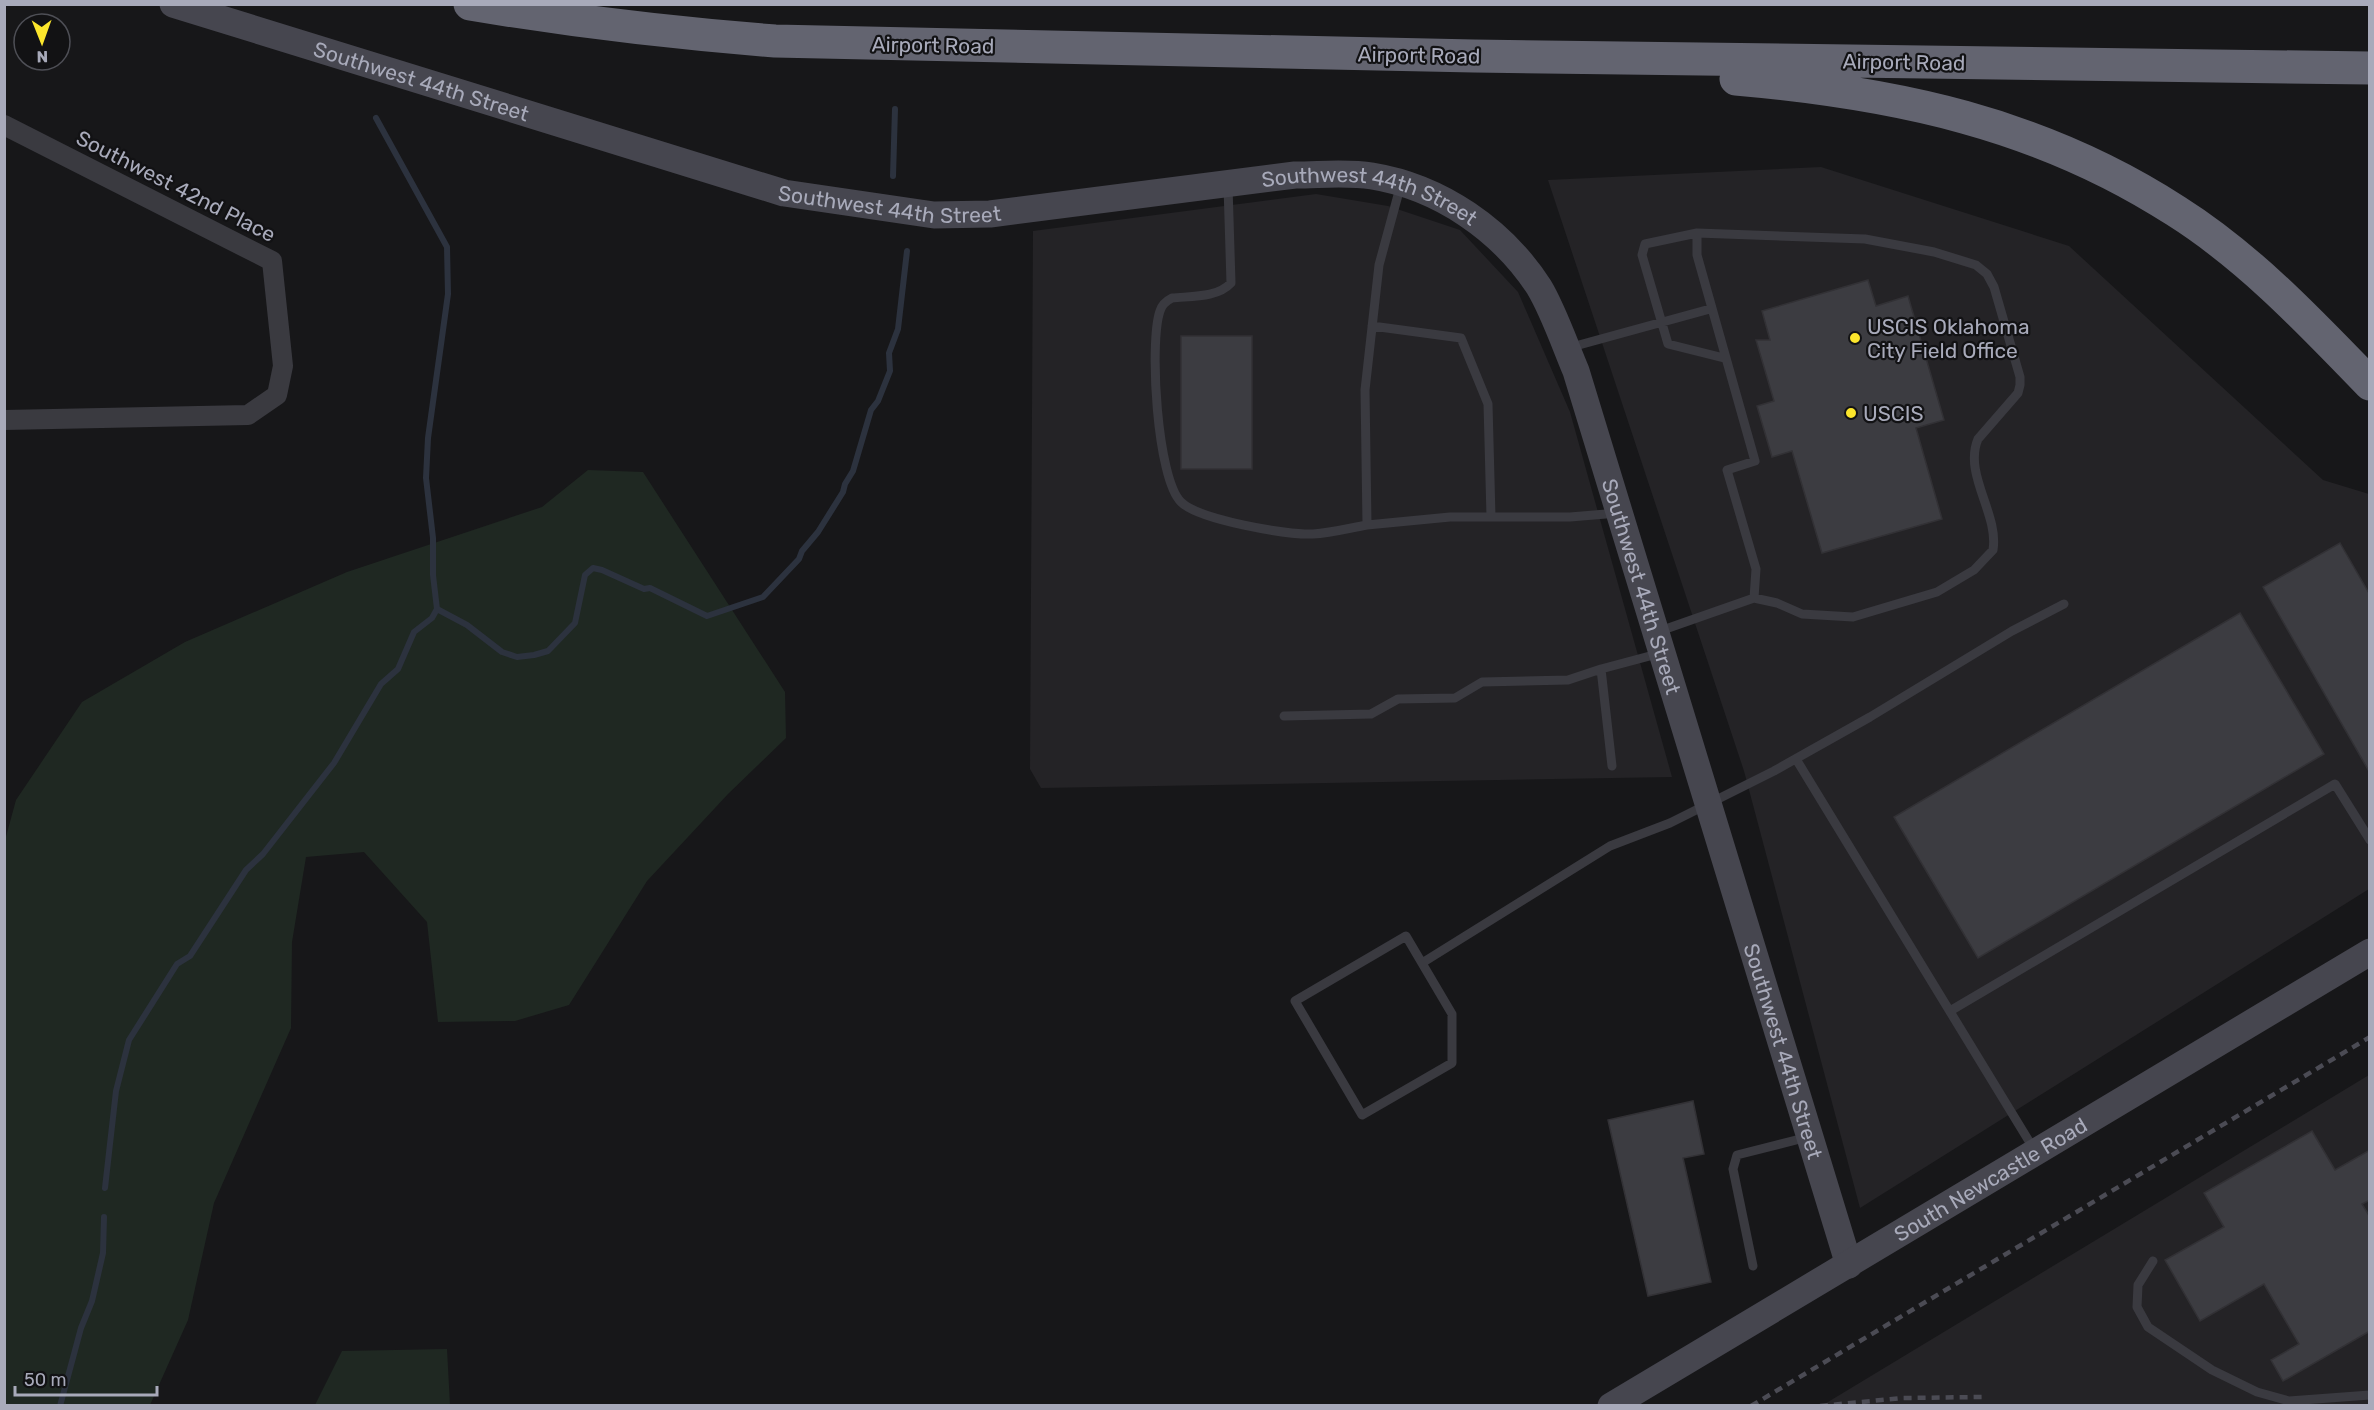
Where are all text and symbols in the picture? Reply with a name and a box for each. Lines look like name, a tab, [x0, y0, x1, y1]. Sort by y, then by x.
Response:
north arrow	[12, 12, 72, 72]
street label: Airport Road	[871, 31, 995, 59]
street label: Southwest 44th Street	[311, 36, 532, 126]
street label: Airport Road	[1357, 41, 1481, 69]
text: N	[36, 47, 48, 66]
street label: Airport Road	[1842, 48, 1966, 76]
street label: Southwest 42nd Place	[72, 125, 280, 247]
street label: Southwest 44th Street	[1260, 161, 1483, 230]
street label: Southwest 44th Street	[777, 180, 1002, 228]
place label: USCIS Oklahoma City Field Office	[1867, 314, 2030, 363]
marker: USCIS Oklahoma City Field Office	[1848, 331, 1862, 345]
place label: USCIS	[1863, 401, 1924, 426]
marker: USCIS	[1844, 406, 1858, 420]
street label: Southwest 44th Street	[1597, 476, 1686, 697]
street label: Southwest 44th Street	[1739, 940, 1828, 1162]
street label: South Newcastle Road	[1889, 1112, 2091, 1246]
scale bar	[15, 1359, 158, 1397]
text: 50 m	[24, 1369, 67, 1391]

